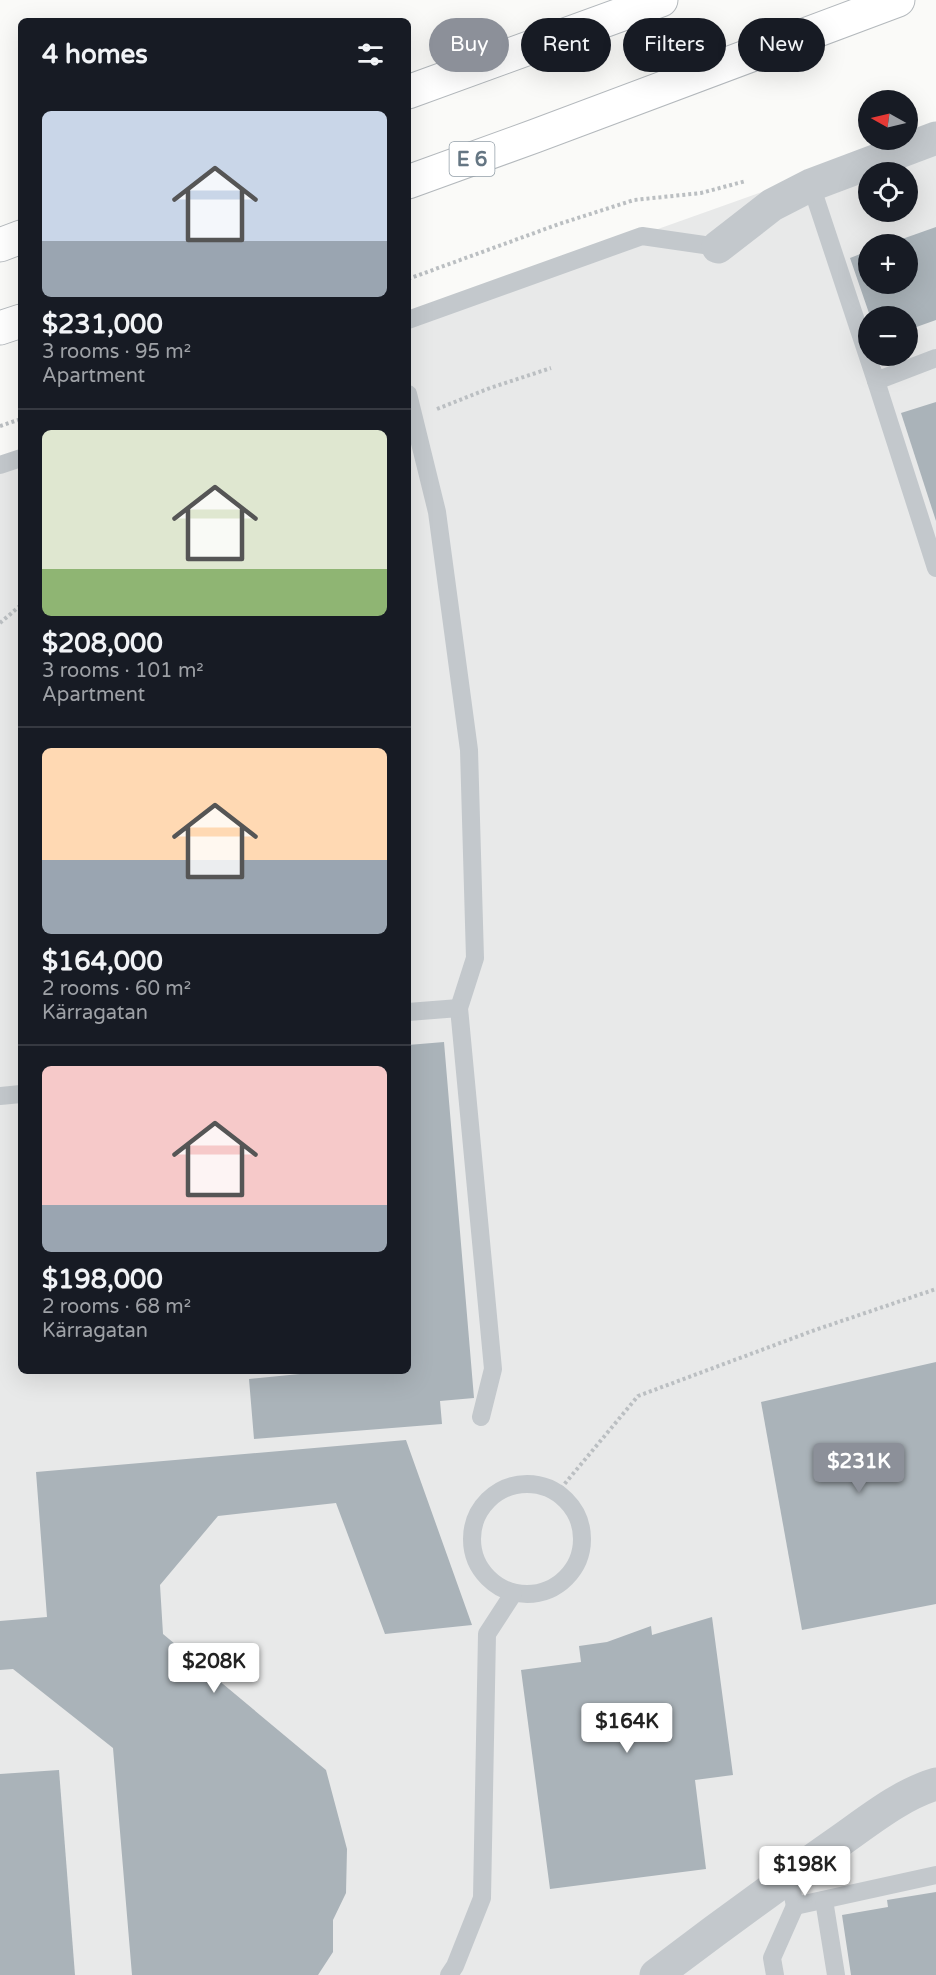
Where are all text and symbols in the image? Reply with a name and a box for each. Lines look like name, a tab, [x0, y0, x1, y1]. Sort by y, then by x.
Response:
chip: Buy	[429, 18, 509, 72]
chip: Rent	[521, 18, 611, 72]
chip: Filters	[623, 18, 726, 72]
chip: New	[738, 18, 825, 72]
icon: filters	[354, 38, 387, 71]
text: 4 homes	[42, 39, 148, 70]
north arrow	[858, 90, 918, 150]
map controls	[858, 90, 918, 366]
road number: E 6	[450, 142, 494, 176]
icon: home	[161, 150, 269, 258]
button: locate	[858, 162, 918, 222]
button: +	[858, 234, 918, 294]
button: −	[858, 306, 918, 366]
text: $231,000	[42, 309, 163, 340]
text: 3 rooms · 95 m²	[42, 340, 191, 364]
text: Apartment	[42, 364, 145, 388]
icon: home	[161, 469, 269, 577]
text: $208,000	[42, 628, 163, 659]
text: 3 rooms · 101 m²	[42, 659, 204, 683]
text: Apartment	[42, 683, 145, 707]
icon: home	[161, 787, 269, 895]
text: $164,000	[42, 946, 163, 977]
text: 2 rooms · 60 m²	[42, 977, 191, 1001]
text: Kärragatan	[42, 1001, 148, 1025]
icon: home	[161, 1105, 269, 1213]
text: $198,000	[42, 1264, 163, 1295]
text: 2 rooms · 68 m²	[42, 1295, 191, 1319]
text: Kärragatan	[42, 1319, 148, 1343]
pin: $231K	[817, 1443, 901, 1494]
text: $231K	[827, 1450, 891, 1474]
pin: $208K	[172, 1643, 256, 1694]
text: $208K	[182, 1650, 246, 1674]
pin: $164K	[585, 1703, 669, 1754]
text: $164K	[595, 1710, 659, 1734]
pin: $198K	[763, 1846, 847, 1897]
text: $198K	[773, 1853, 837, 1877]

